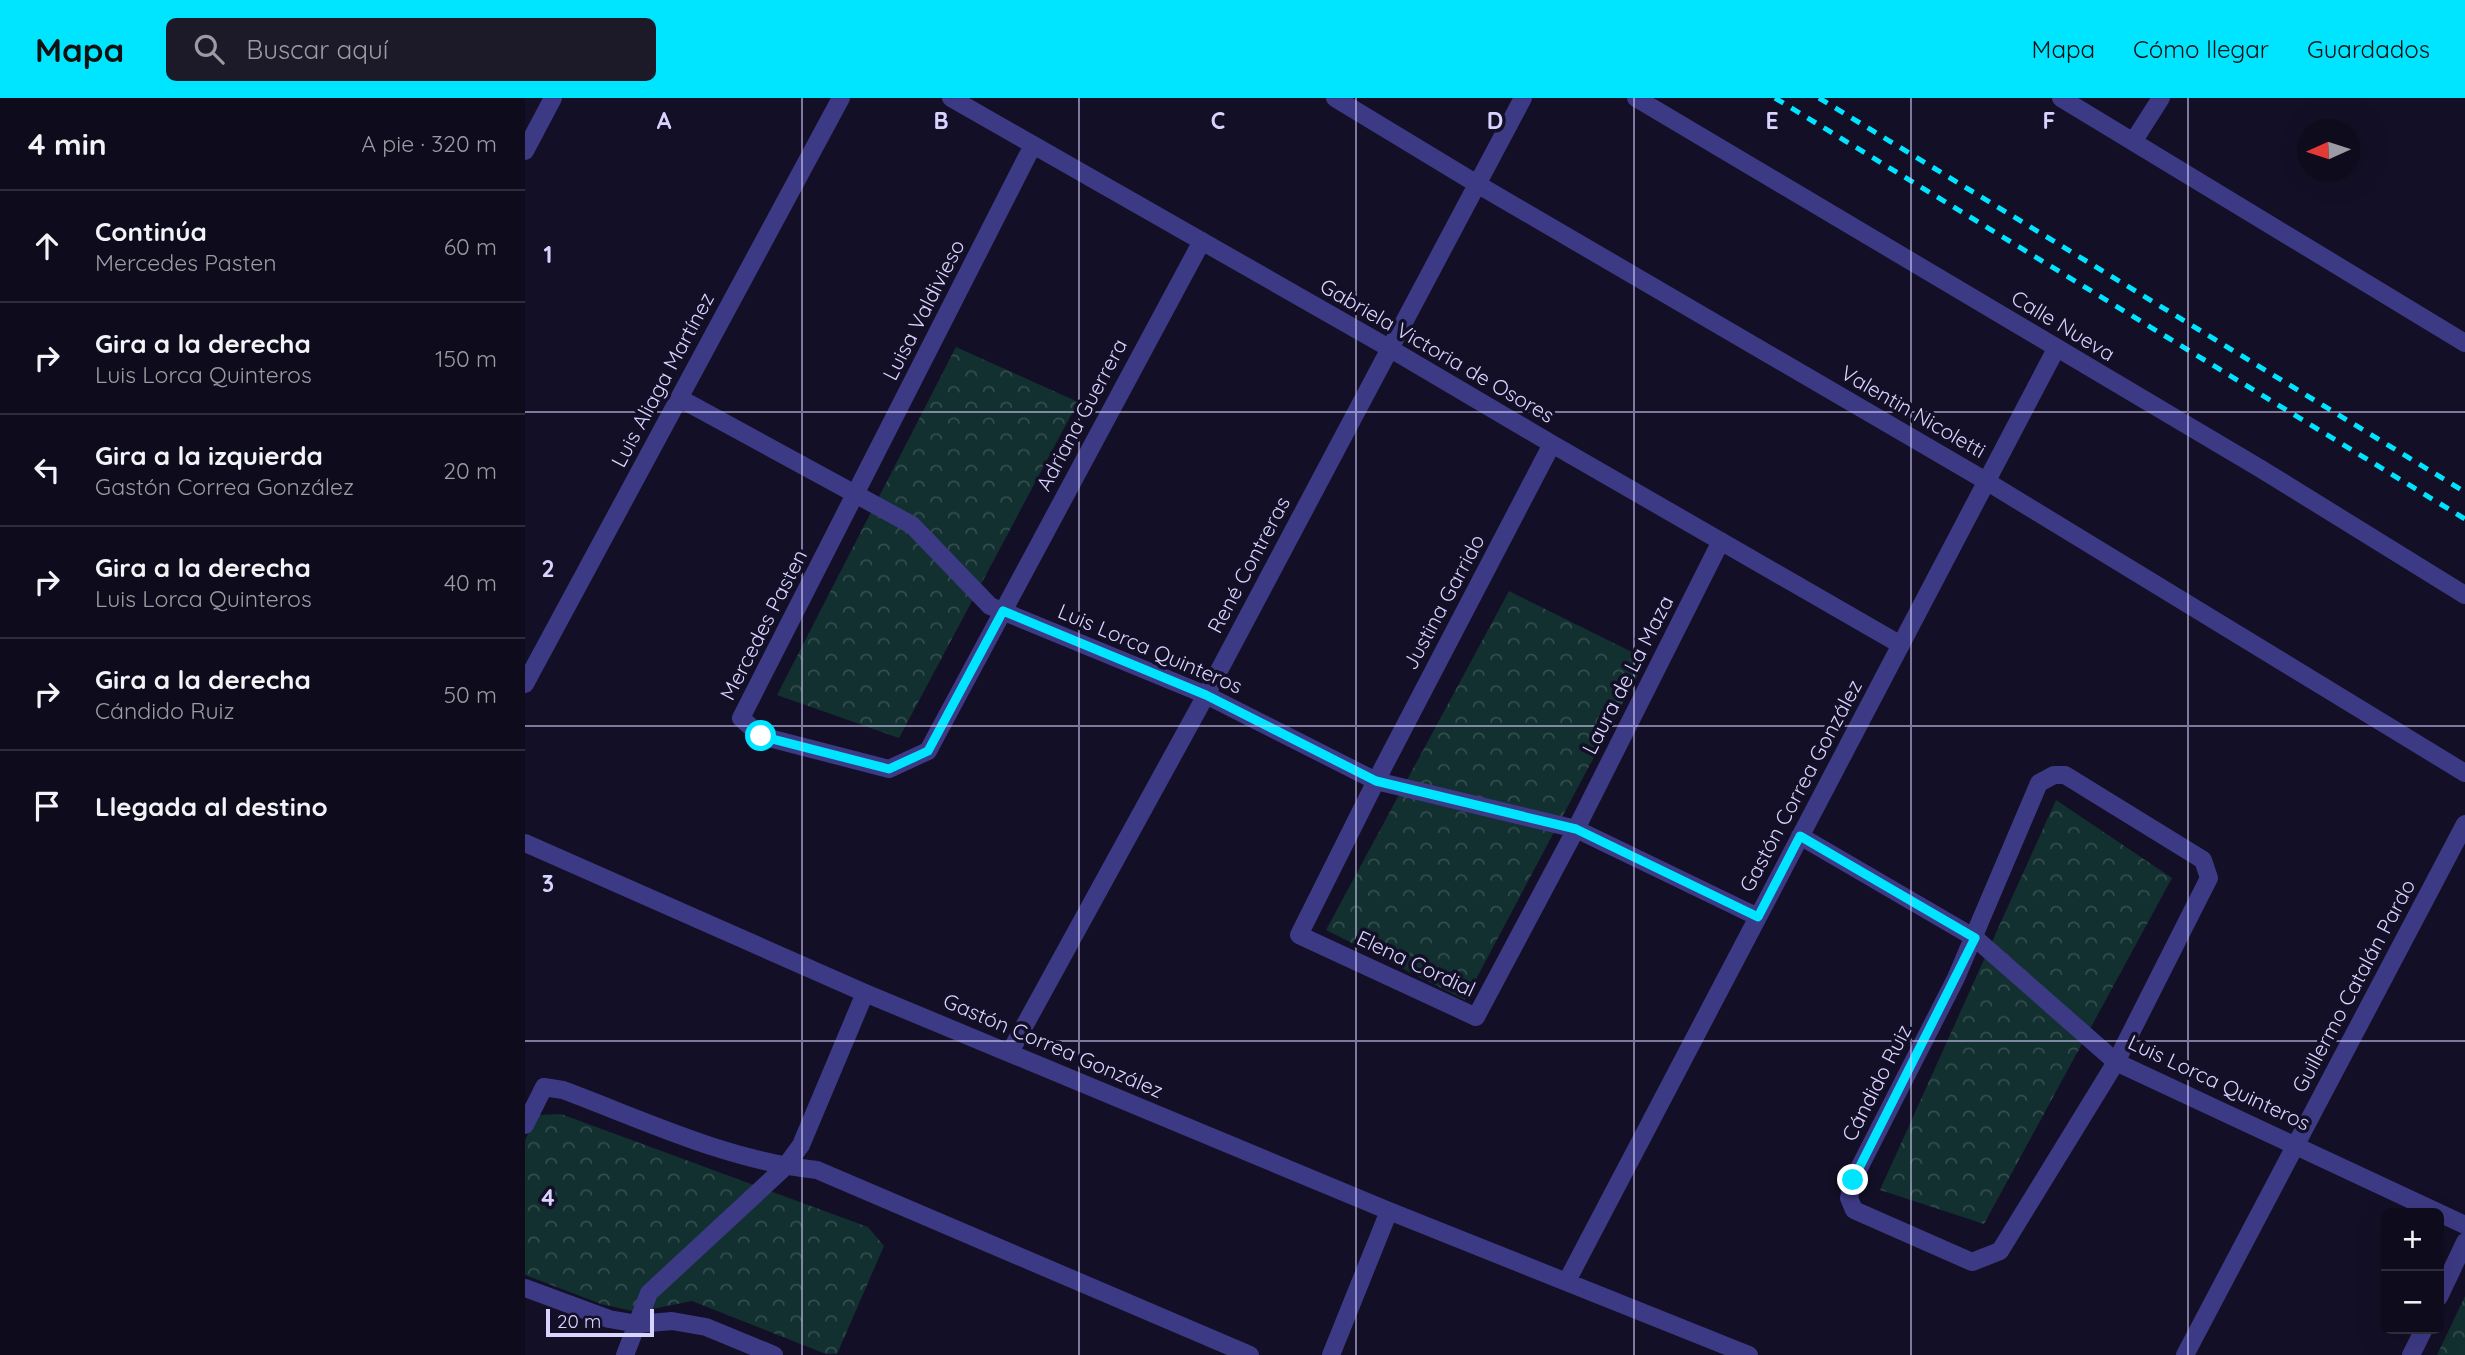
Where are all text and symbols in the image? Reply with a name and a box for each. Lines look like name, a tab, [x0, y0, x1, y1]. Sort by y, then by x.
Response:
search box	[166, 18, 656, 81]
text: Mapa	[35, 29, 124, 70]
icon: search	[190, 30, 228, 68]
text: Buscar aquí	[246, 33, 388, 66]
text: Mapa	[2032, 34, 2095, 64]
text: Cómo llegar	[2133, 34, 2269, 64]
text: Guardados	[2307, 34, 2430, 64]
text: A	[657, 106, 672, 135]
text: B	[933, 106, 949, 135]
text: C	[1211, 106, 1225, 135]
text: D	[1487, 106, 1503, 135]
text: E	[1765, 106, 1779, 135]
text: F	[2043, 106, 2055, 135]
north arrow	[2297, 119, 2360, 182]
text: 4 min	[28, 125, 107, 163]
text: A pie · 320 m	[361, 129, 497, 158]
text: Continúa	[95, 215, 207, 248]
icon: ahead	[28, 227, 66, 265]
text: 60 m	[444, 232, 497, 261]
street label: Luisa Valdivieso	[876, 235, 970, 384]
text: 1	[544, 240, 552, 269]
text: Mercedes Pasten	[95, 248, 277, 277]
street label: Gabriela Victoria de Osores	[1316, 272, 1559, 428]
street label: Calle Nueva	[2007, 284, 2120, 366]
street label: Luis Aliaga Martínez	[605, 288, 719, 471]
text: Gira a la derecha	[95, 327, 311, 360]
street label: Adriana Guerrera	[1030, 334, 1132, 495]
icon: right	[28, 339, 66, 377]
text: 150 m	[435, 344, 497, 373]
street label: Valentin Nicoletti	[1836, 359, 1991, 463]
text: Luis Lorca Quinteros	[95, 360, 312, 389]
text: Gira a la izquierda	[95, 439, 323, 472]
icon: left	[28, 451, 66, 489]
text: 20 m	[443, 456, 497, 485]
text: Gastón Correa González	[95, 472, 354, 501]
street label: René Contreras	[1201, 492, 1295, 637]
street label: Justina Garrido	[1396, 529, 1490, 674]
street label: Mercedes Pasten	[714, 545, 812, 704]
text: Gira a la derecha	[95, 551, 311, 584]
text: 2	[541, 554, 555, 583]
icon: right	[28, 563, 66, 601]
text: 40 m	[444, 568, 497, 597]
text: Luis Lorca Quinteros	[95, 584, 312, 613]
street label: Laura de La Maza	[1576, 591, 1678, 758]
street label: Luis Lorca Quinteros	[1054, 597, 1247, 699]
text: Gira a la derecha	[95, 663, 311, 696]
icon: right	[28, 675, 66, 713]
street label: Gastón Correa González	[1733, 675, 1867, 896]
text: 50 m	[444, 680, 497, 709]
text: Cándido Ruiz	[95, 696, 234, 725]
route start	[745, 720, 776, 751]
icon: arrive	[28, 787, 66, 825]
text: Llegada al destino	[95, 790, 328, 823]
text: 3	[542, 869, 554, 898]
street label: Guillermo Catalán Pardo	[2286, 874, 2420, 1097]
street label: Elena Cordial	[1353, 924, 1480, 1002]
street label: Gastón Correa González	[940, 987, 1167, 1103]
street label: Cándido Ruiz	[1836, 1020, 1917, 1145]
street label: Luis Lorca Quinteros	[2124, 1028, 2315, 1136]
route end	[1837, 1164, 1868, 1195]
text: 4	[541, 1183, 555, 1212]
map controls	[2381, 1208, 2444, 1334]
button: +	[2381, 1208, 2444, 1271]
button: −	[2381, 1271, 2444, 1334]
scale bar	[546, 1306, 655, 1338]
text: 20 m	[557, 1309, 601, 1333]

